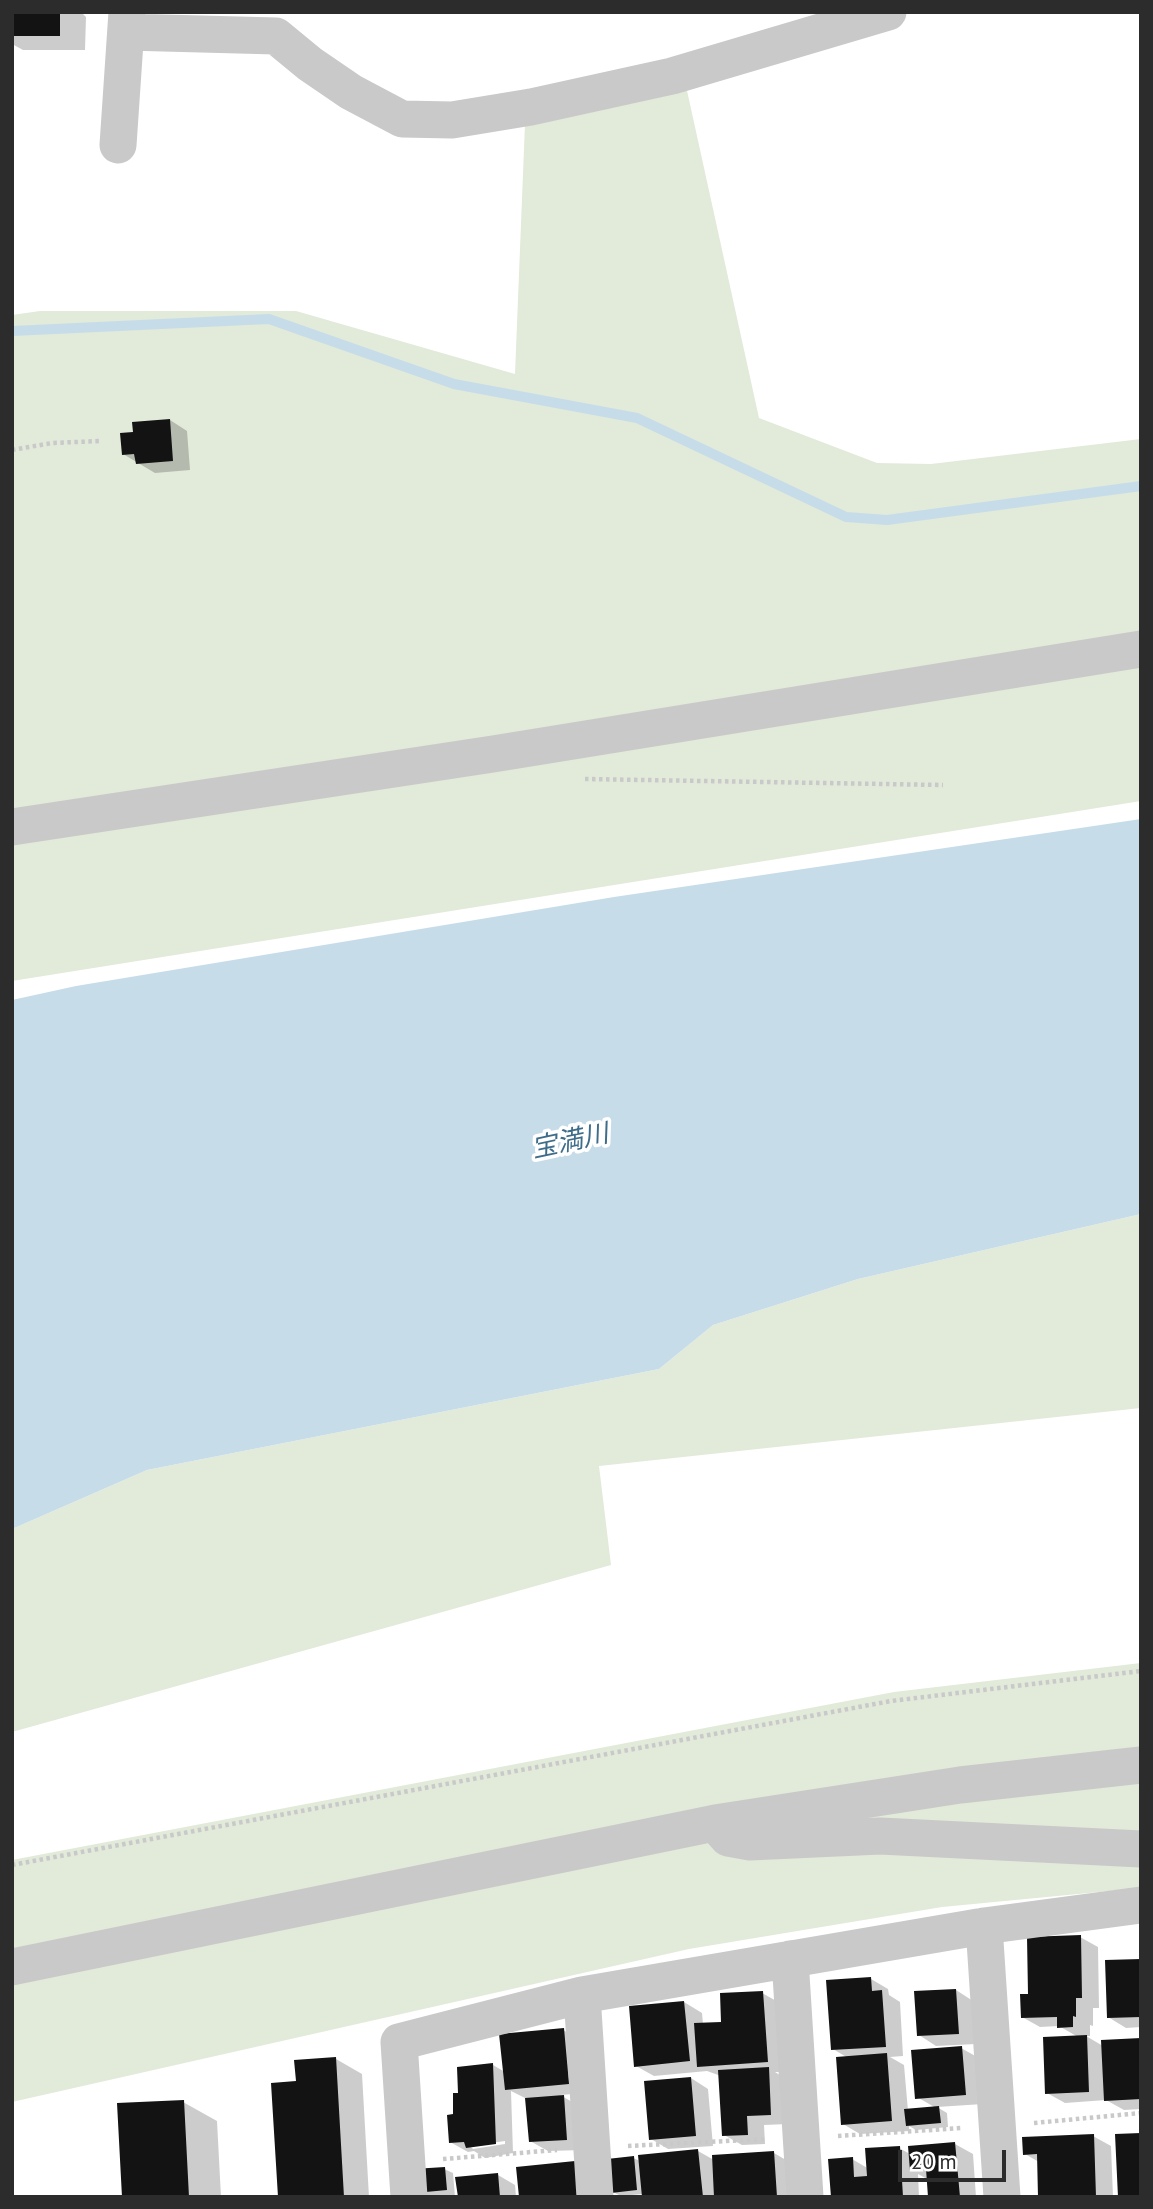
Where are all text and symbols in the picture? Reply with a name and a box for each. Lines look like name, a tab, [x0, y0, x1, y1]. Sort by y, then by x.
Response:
water label: 宝満川	[529, 1119, 611, 1165]
scale bar	[901, 2136, 1010, 2180]
text: 20 m	[911, 2148, 957, 2175]

